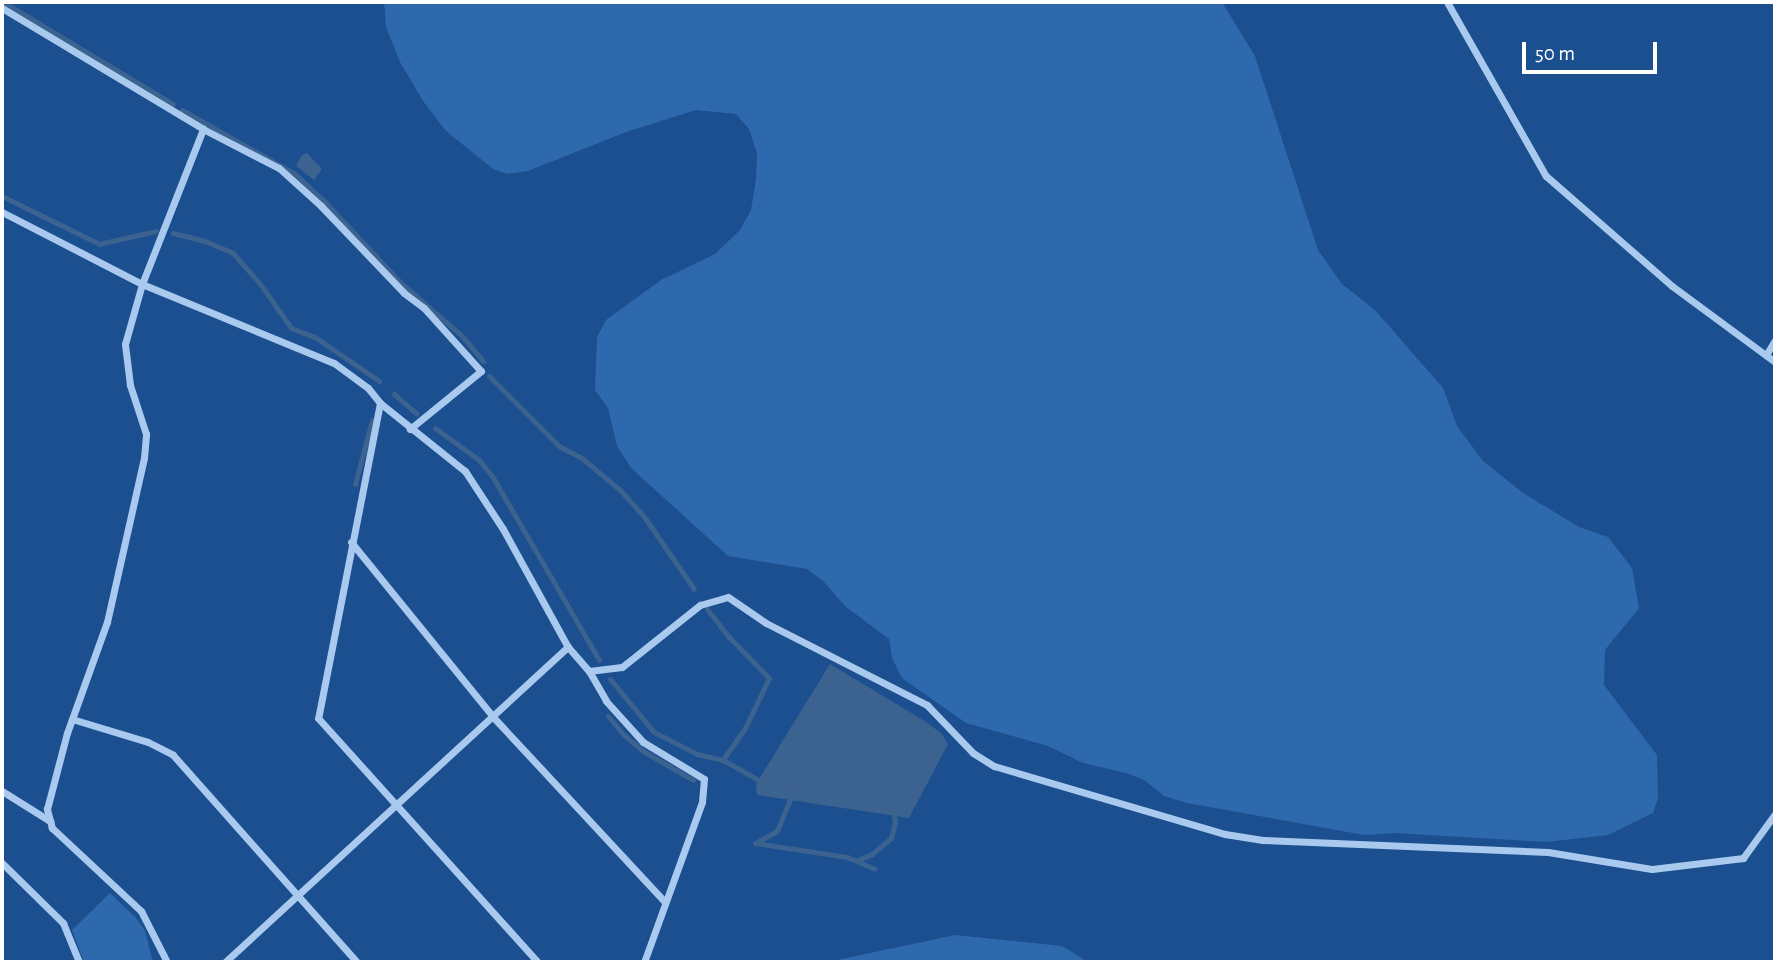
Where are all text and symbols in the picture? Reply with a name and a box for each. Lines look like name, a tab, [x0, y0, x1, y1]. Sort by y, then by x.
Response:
scale bar	[1525, 28, 1660, 72]
text: 50 m	[1535, 43, 1575, 64]

